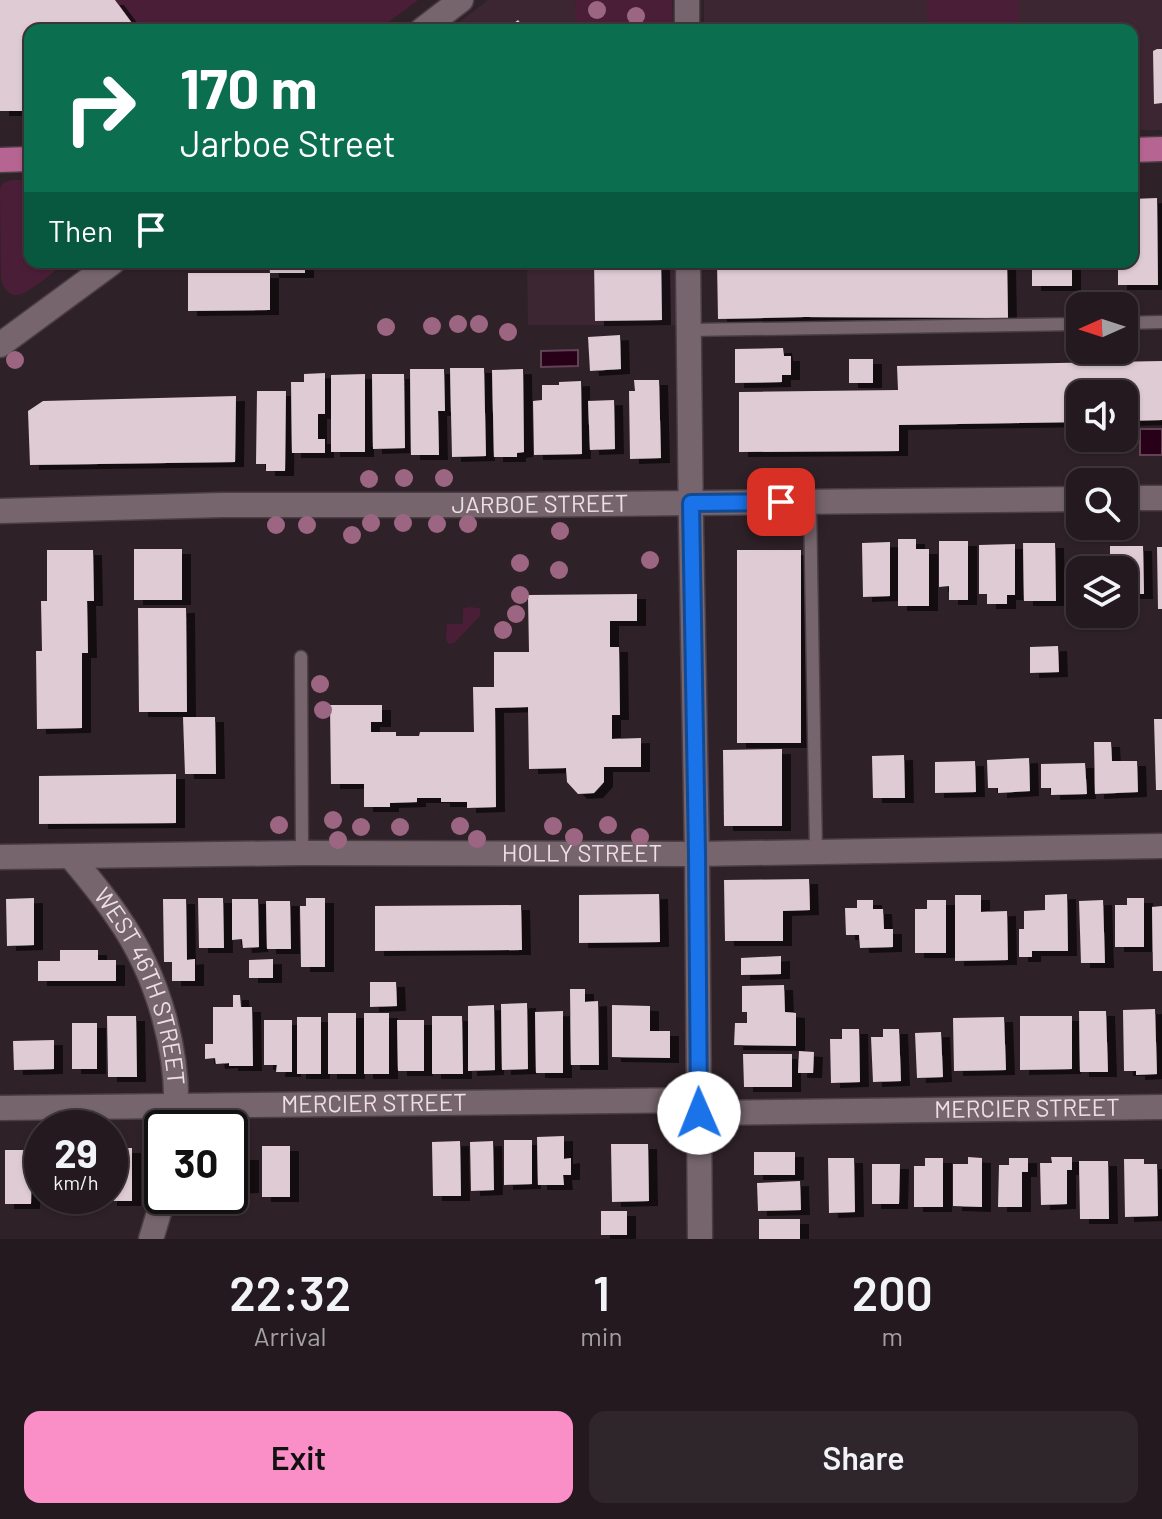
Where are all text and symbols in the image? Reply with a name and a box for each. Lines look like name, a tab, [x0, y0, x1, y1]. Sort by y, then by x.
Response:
text: 170 m	[180, 53, 317, 120]
icon: right	[48, 56, 152, 160]
text: Jarboe Street	[180, 121, 396, 164]
icon: arrive	[129, 208, 173, 252]
text: Then	[48, 212, 113, 248]
north arrow	[1066, 292, 1138, 364]
map controls	[1066, 292, 1138, 628]
button: sound	[1066, 380, 1138, 452]
pin	[747, 468, 815, 536]
button: search	[1066, 468, 1138, 540]
icon: arrive	[759, 480, 803, 524]
street label: JARBOE STREET	[452, 488, 628, 518]
button: layers	[1066, 556, 1138, 628]
street label: HOLLY STREET	[502, 838, 662, 867]
street label: WEST 46TH STREET	[89, 882, 192, 1086]
position arrow	[657, 1071, 741, 1155]
street label: MERCIER STREET	[281, 1087, 467, 1118]
street label: MERCIER STREET	[934, 1092, 1120, 1123]
speed limit sign: 30	[144, 1110, 248, 1214]
text: 29	[54, 1128, 98, 1176]
text: km/h	[53, 1170, 99, 1194]
text: 22:32	[229, 1263, 351, 1321]
text: 1	[593, 1263, 610, 1321]
text: 200	[852, 1263, 933, 1321]
text: Arrival	[254, 1320, 327, 1351]
text: min	[580, 1320, 623, 1351]
text: m	[881, 1320, 903, 1351]
button: Exit	[24, 1411, 573, 1503]
button: Share	[589, 1411, 1138, 1503]

